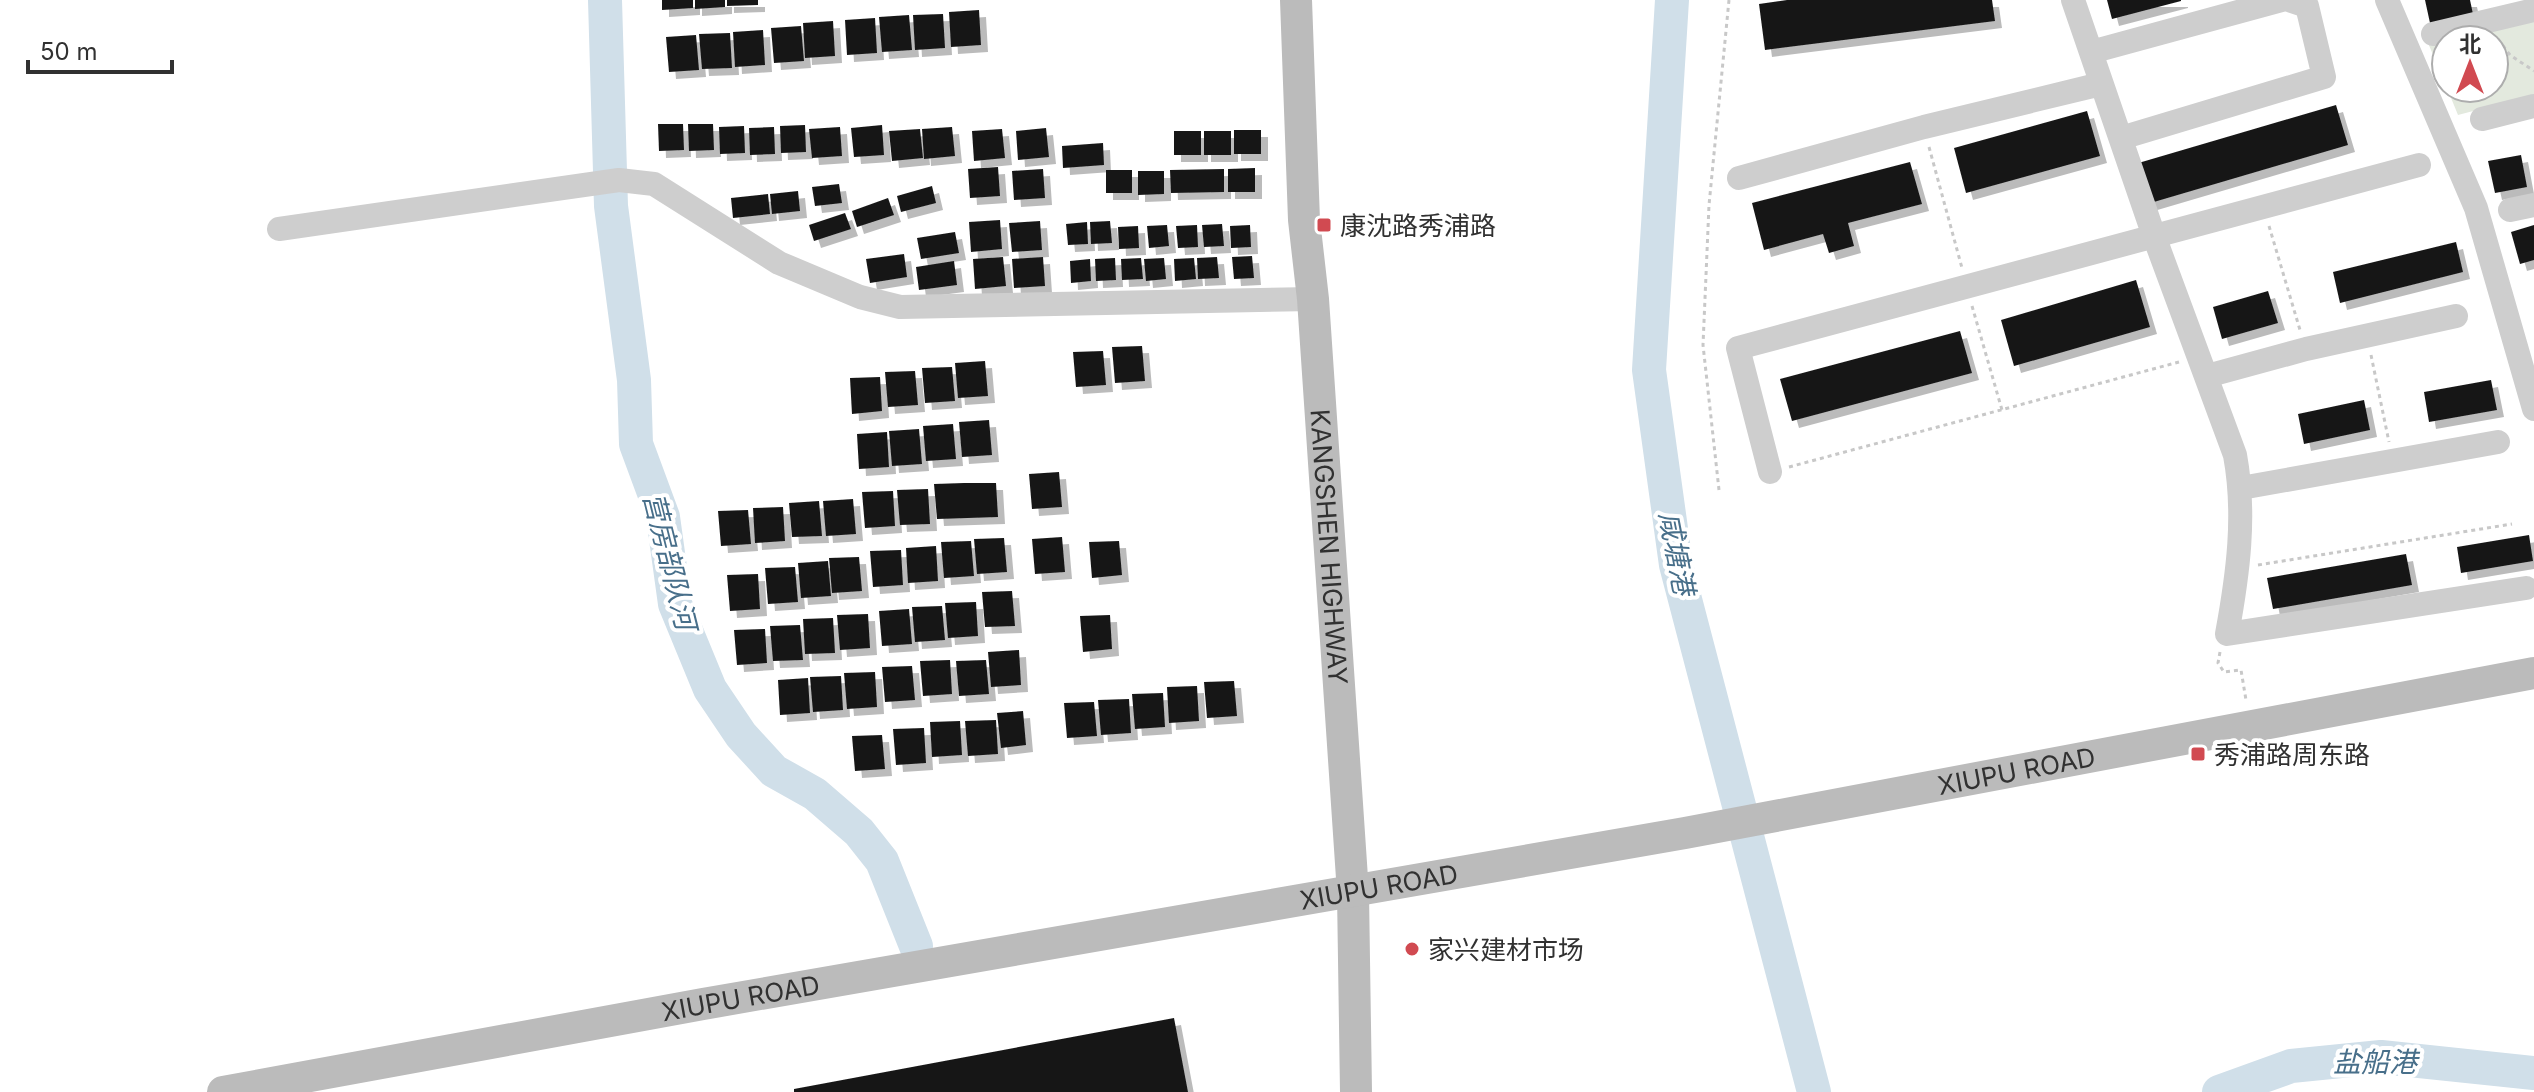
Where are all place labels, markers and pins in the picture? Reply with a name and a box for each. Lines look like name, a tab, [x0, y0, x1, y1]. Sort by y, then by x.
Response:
place label: 康沈路秀浦路	[1340, 210, 1496, 241]
marker: 康沈路秀浦路	[1315, 216, 1333, 234]
place label: 秀浦路周东路	[2214, 739, 2370, 770]
marker: 秀浦路周东路	[2189, 745, 2207, 763]
place label: 家兴建材市场	[1428, 934, 1584, 965]
marker: 家兴建材市场	[1403, 940, 1421, 958]

